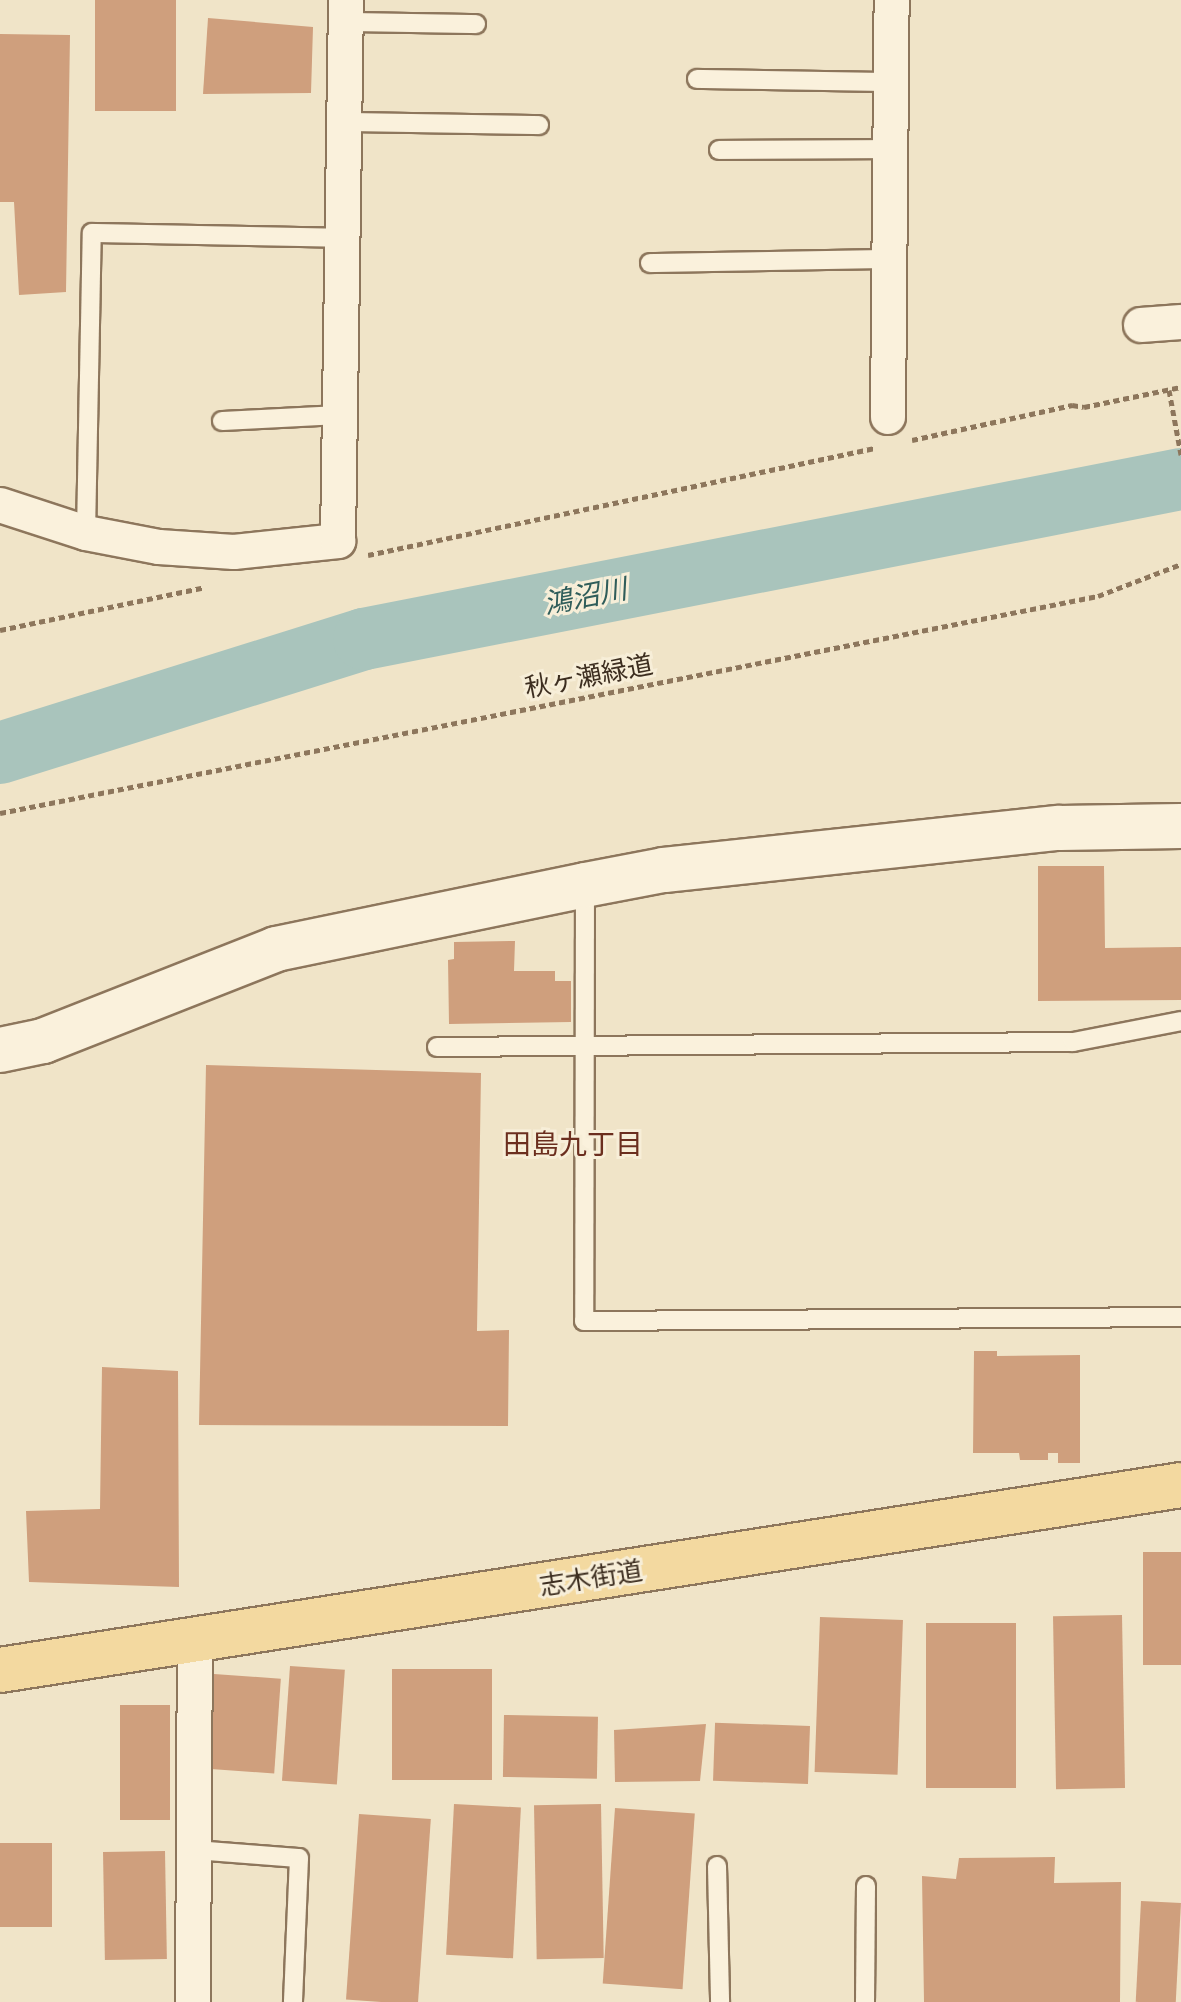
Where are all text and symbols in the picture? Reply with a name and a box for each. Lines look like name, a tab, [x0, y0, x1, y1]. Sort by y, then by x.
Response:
water label: 鴻沼川	[541, 571, 629, 621]
street label: 秋ヶ瀬緑道	[522, 649, 656, 705]
district label: 田島九丁目	[503, 1127, 643, 1161]
street label: 志木街道	[537, 1555, 645, 1603]

